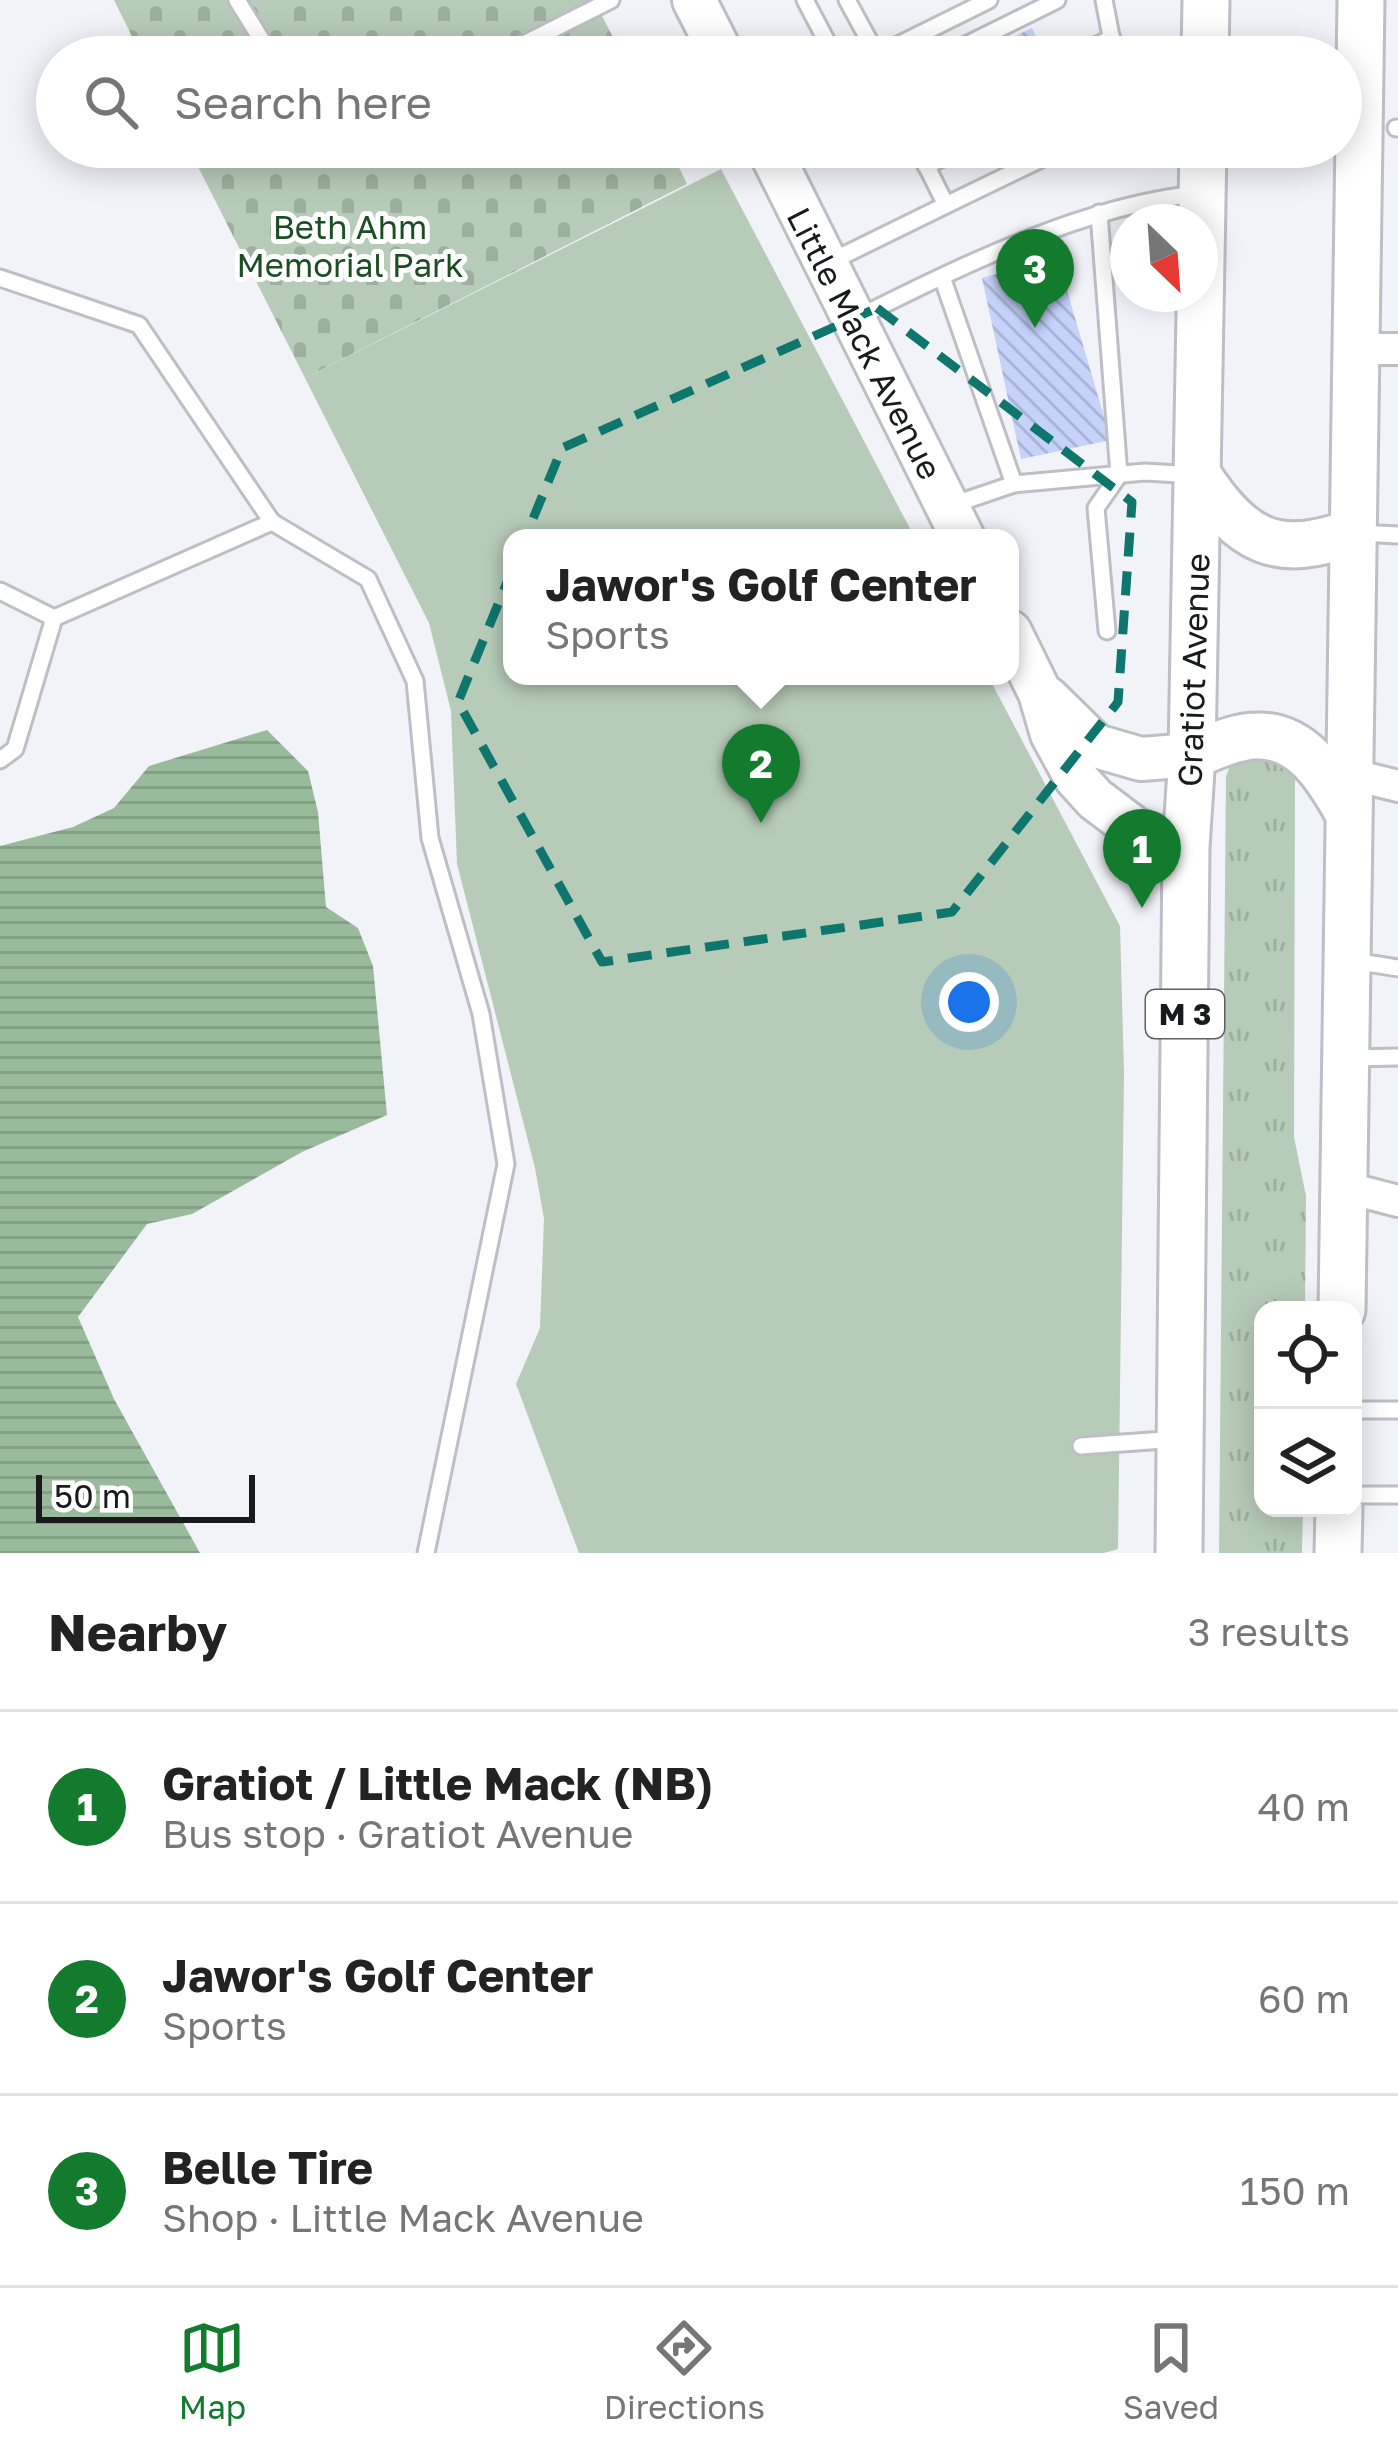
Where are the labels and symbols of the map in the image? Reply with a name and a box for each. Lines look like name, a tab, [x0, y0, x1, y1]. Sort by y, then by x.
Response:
street label: Little Mack Avenue	[780, 201, 950, 485]
north arrow	[1110, 204, 1218, 312]
park label: Beth Ahm Memorial Park	[236, 207, 464, 284]
pin: 3	[996, 229, 1074, 328]
street label: Gratiot Avenue	[1169, 552, 1217, 788]
pin: 2	[722, 724, 800, 823]
pin: 1	[1103, 809, 1181, 908]
your location	[939, 972, 999, 1032]
road number: M 3	[1146, 990, 1224, 1038]
scale bar	[36, 1469, 255, 1522]

